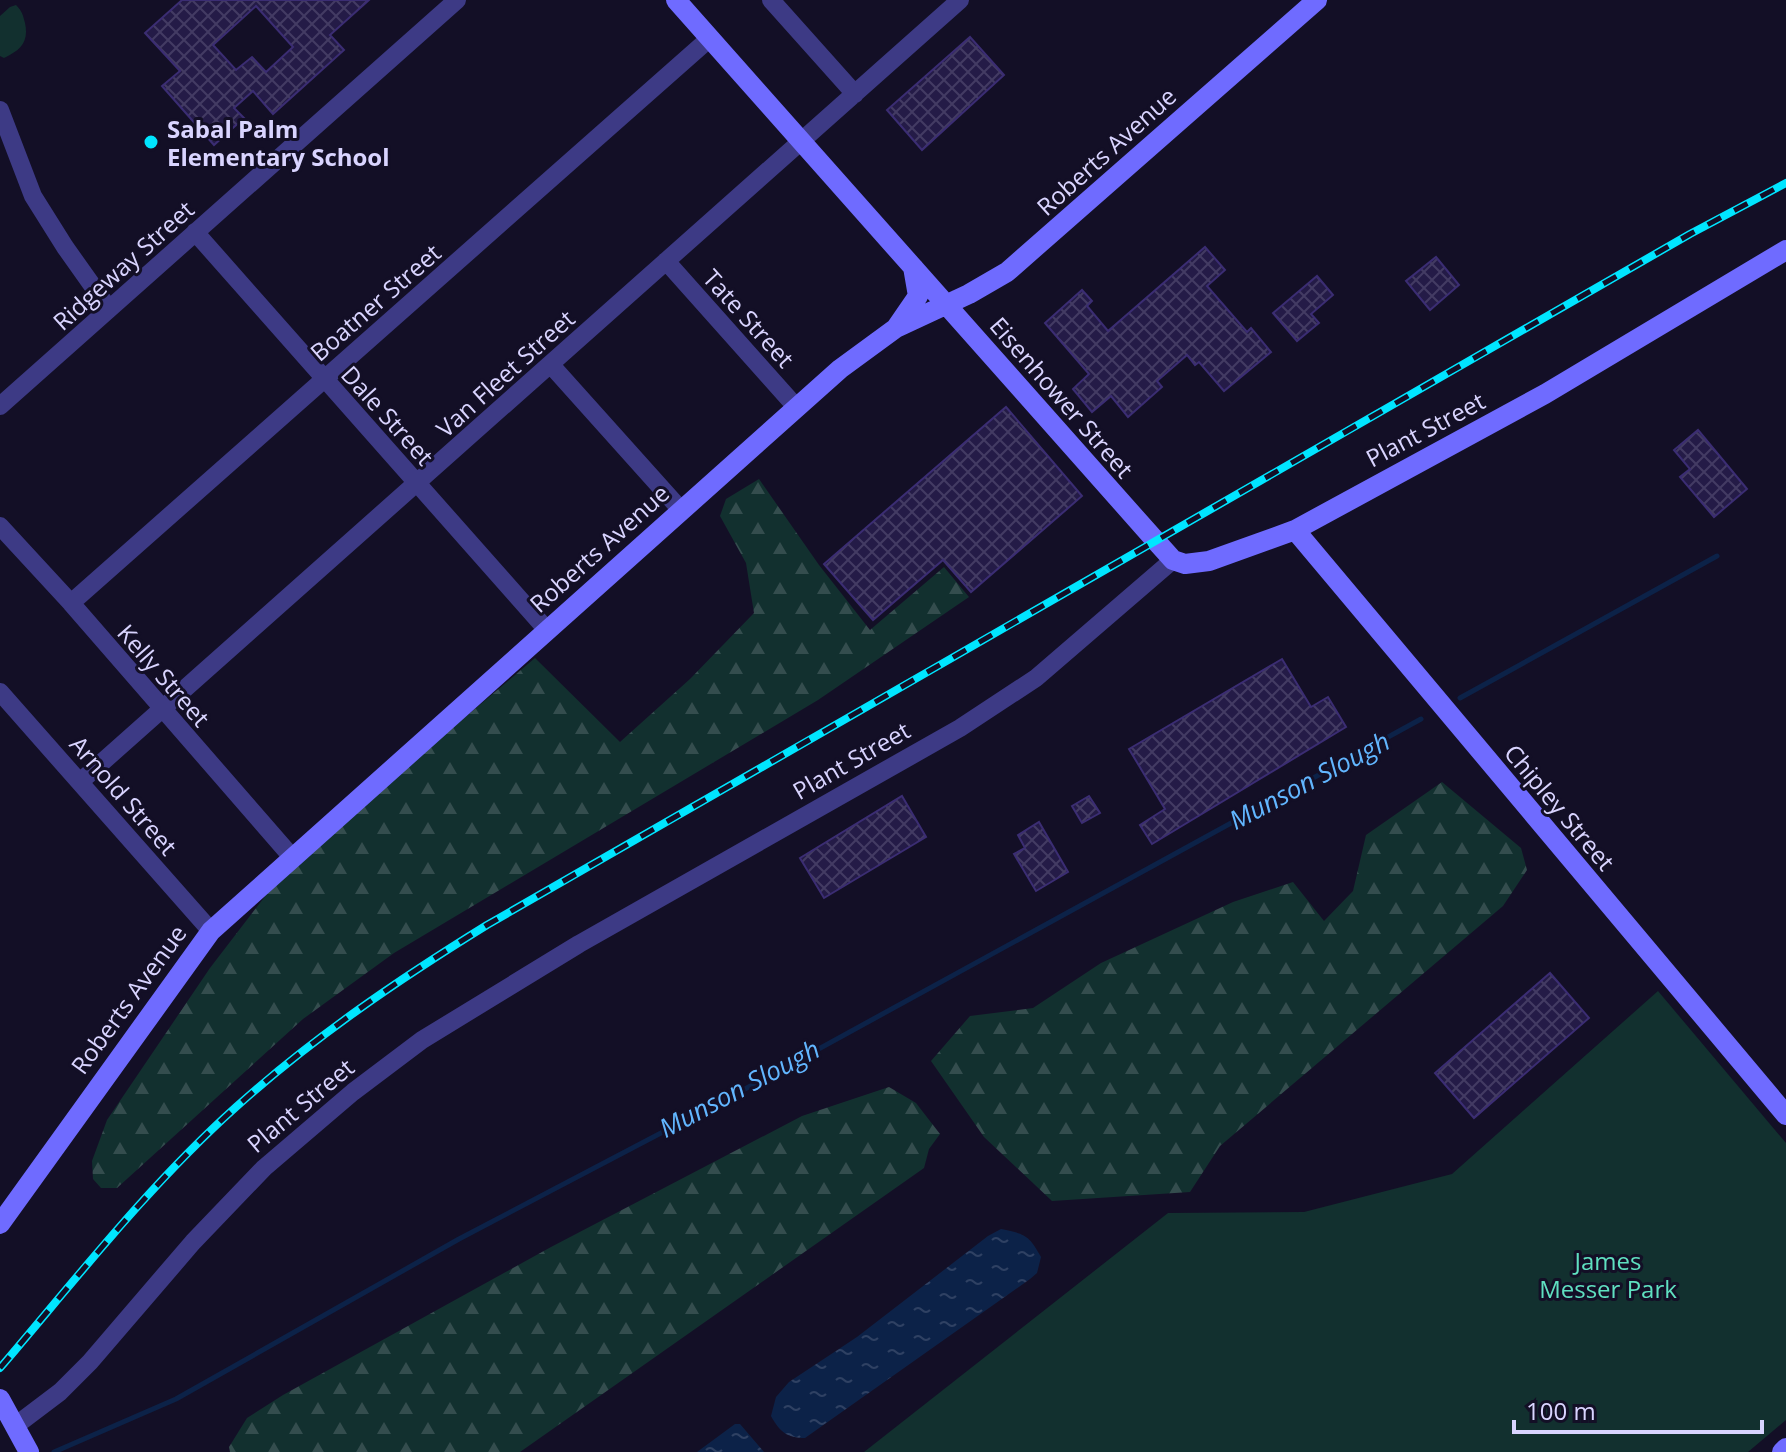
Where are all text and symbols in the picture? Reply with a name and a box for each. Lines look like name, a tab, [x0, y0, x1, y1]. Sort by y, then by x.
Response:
street label: Roberts Avenue	[1029, 80, 1183, 222]
place label: Sabal Palm Elementary School	[167, 112, 390, 173]
marker: Sabal Palm Elementary School	[142, 133, 160, 151]
street label: Ridgeway Street	[45, 193, 201, 337]
street label: Boatner Street	[303, 236, 447, 368]
street label: Tate Street	[696, 262, 802, 374]
street label: Van Fleet Street	[429, 302, 581, 444]
street label: Eisenhower Street	[983, 309, 1141, 485]
street label: Dale Street	[334, 358, 442, 472]
street label: Plant Street	[1360, 384, 1490, 474]
street label: Roberts Avenue	[522, 477, 676, 619]
street label: Kelly Street	[110, 617, 218, 733]
street label: Plant Street	[786, 713, 916, 807]
water label: Munson Slough	[1222, 723, 1396, 837]
street label: Arnold Street	[63, 728, 185, 862]
street label: Chipley Street	[1497, 737, 1623, 877]
street label: Roberts Avenue	[63, 918, 193, 1080]
water label: Munson Slough	[652, 1031, 826, 1145]
street label: Plant Street	[239, 1050, 361, 1160]
park label: James Messer Park	[1539, 1244, 1677, 1305]
scale bar	[1514, 1384, 1762, 1434]
text: 100 m	[1526, 1394, 1596, 1427]

